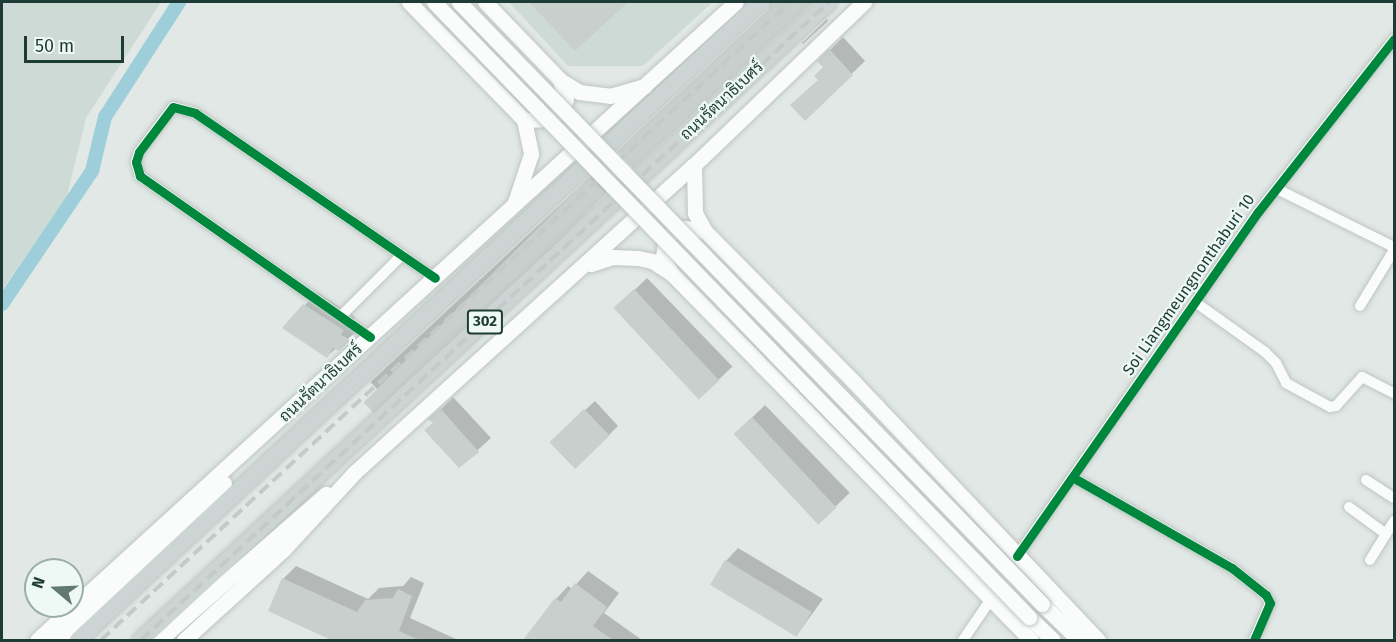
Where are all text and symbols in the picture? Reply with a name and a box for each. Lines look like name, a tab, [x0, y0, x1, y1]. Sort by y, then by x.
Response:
scale bar	[27, 24, 128, 62]
text: 50 m	[35, 35, 74, 57]
street label: ถนนรัตนาธิเบศร์	[677, 58, 767, 144]
street label: Soi Liangmeungnonthaburi 10	[1119, 191, 1259, 379]
road number: 302	[466, 310, 504, 334]
street label: ถนนรัตนาธิเบศร์	[276, 340, 366, 426]
north arrow	[24, 558, 84, 618]
text: N	[28, 575, 49, 591]

